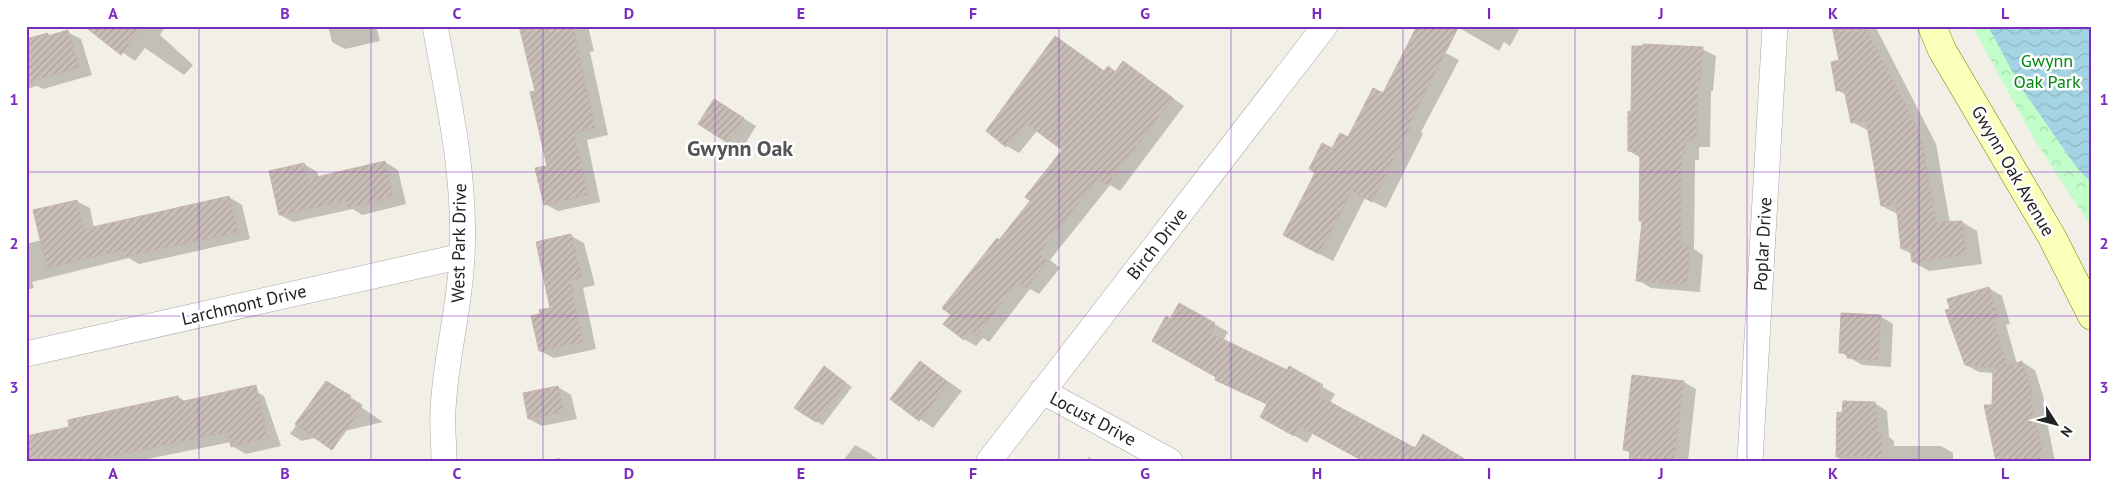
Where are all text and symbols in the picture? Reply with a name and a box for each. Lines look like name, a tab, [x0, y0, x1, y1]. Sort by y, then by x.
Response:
text: A	[108, 3, 118, 23]
text: B	[280, 3, 290, 23]
text: C	[453, 3, 462, 23]
text: D	[624, 3, 634, 23]
text: E	[797, 3, 805, 23]
text: F	[969, 3, 977, 23]
text: G	[1140, 3, 1150, 23]
text: H	[1312, 3, 1322, 23]
text: I	[1487, 3, 1491, 23]
text: J	[1657, 3, 1664, 23]
text: K	[1828, 3, 1838, 23]
text: L	[2001, 3, 2010, 23]
park label: Gwynn Oak Park	[2013, 49, 2081, 93]
text: 1	[9, 89, 19, 109]
text: 1	[2099, 89, 2109, 109]
street label: Gwynn Oak Avenue	[1967, 101, 2060, 240]
district label: Gwynn Oak	[687, 134, 793, 162]
street label: West Park Drive	[446, 183, 471, 303]
street label: Poplar Drive	[1749, 196, 1776, 292]
street label: Birch Drive	[1122, 203, 1192, 284]
text: 2	[9, 233, 19, 253]
text: 2	[2099, 233, 2109, 253]
street label: Larchmont Drive	[179, 279, 309, 330]
text: 3	[9, 377, 19, 397]
text: 3	[2099, 377, 2109, 397]
street label: Locust Drive	[1046, 386, 1140, 451]
north arrow	[2030, 400, 2080, 450]
text: N	[2057, 423, 2077, 441]
text: A	[108, 463, 118, 483]
text: B	[280, 463, 290, 483]
text: C	[453, 463, 462, 483]
text: D	[624, 463, 634, 483]
text: E	[797, 463, 805, 483]
text: F	[969, 463, 977, 483]
text: G	[1140, 463, 1150, 483]
text: H	[1312, 463, 1322, 483]
text: I	[1487, 463, 1491, 483]
text: J	[1657, 463, 1664, 483]
text: K	[1828, 463, 1838, 483]
text: L	[2001, 463, 2010, 483]

